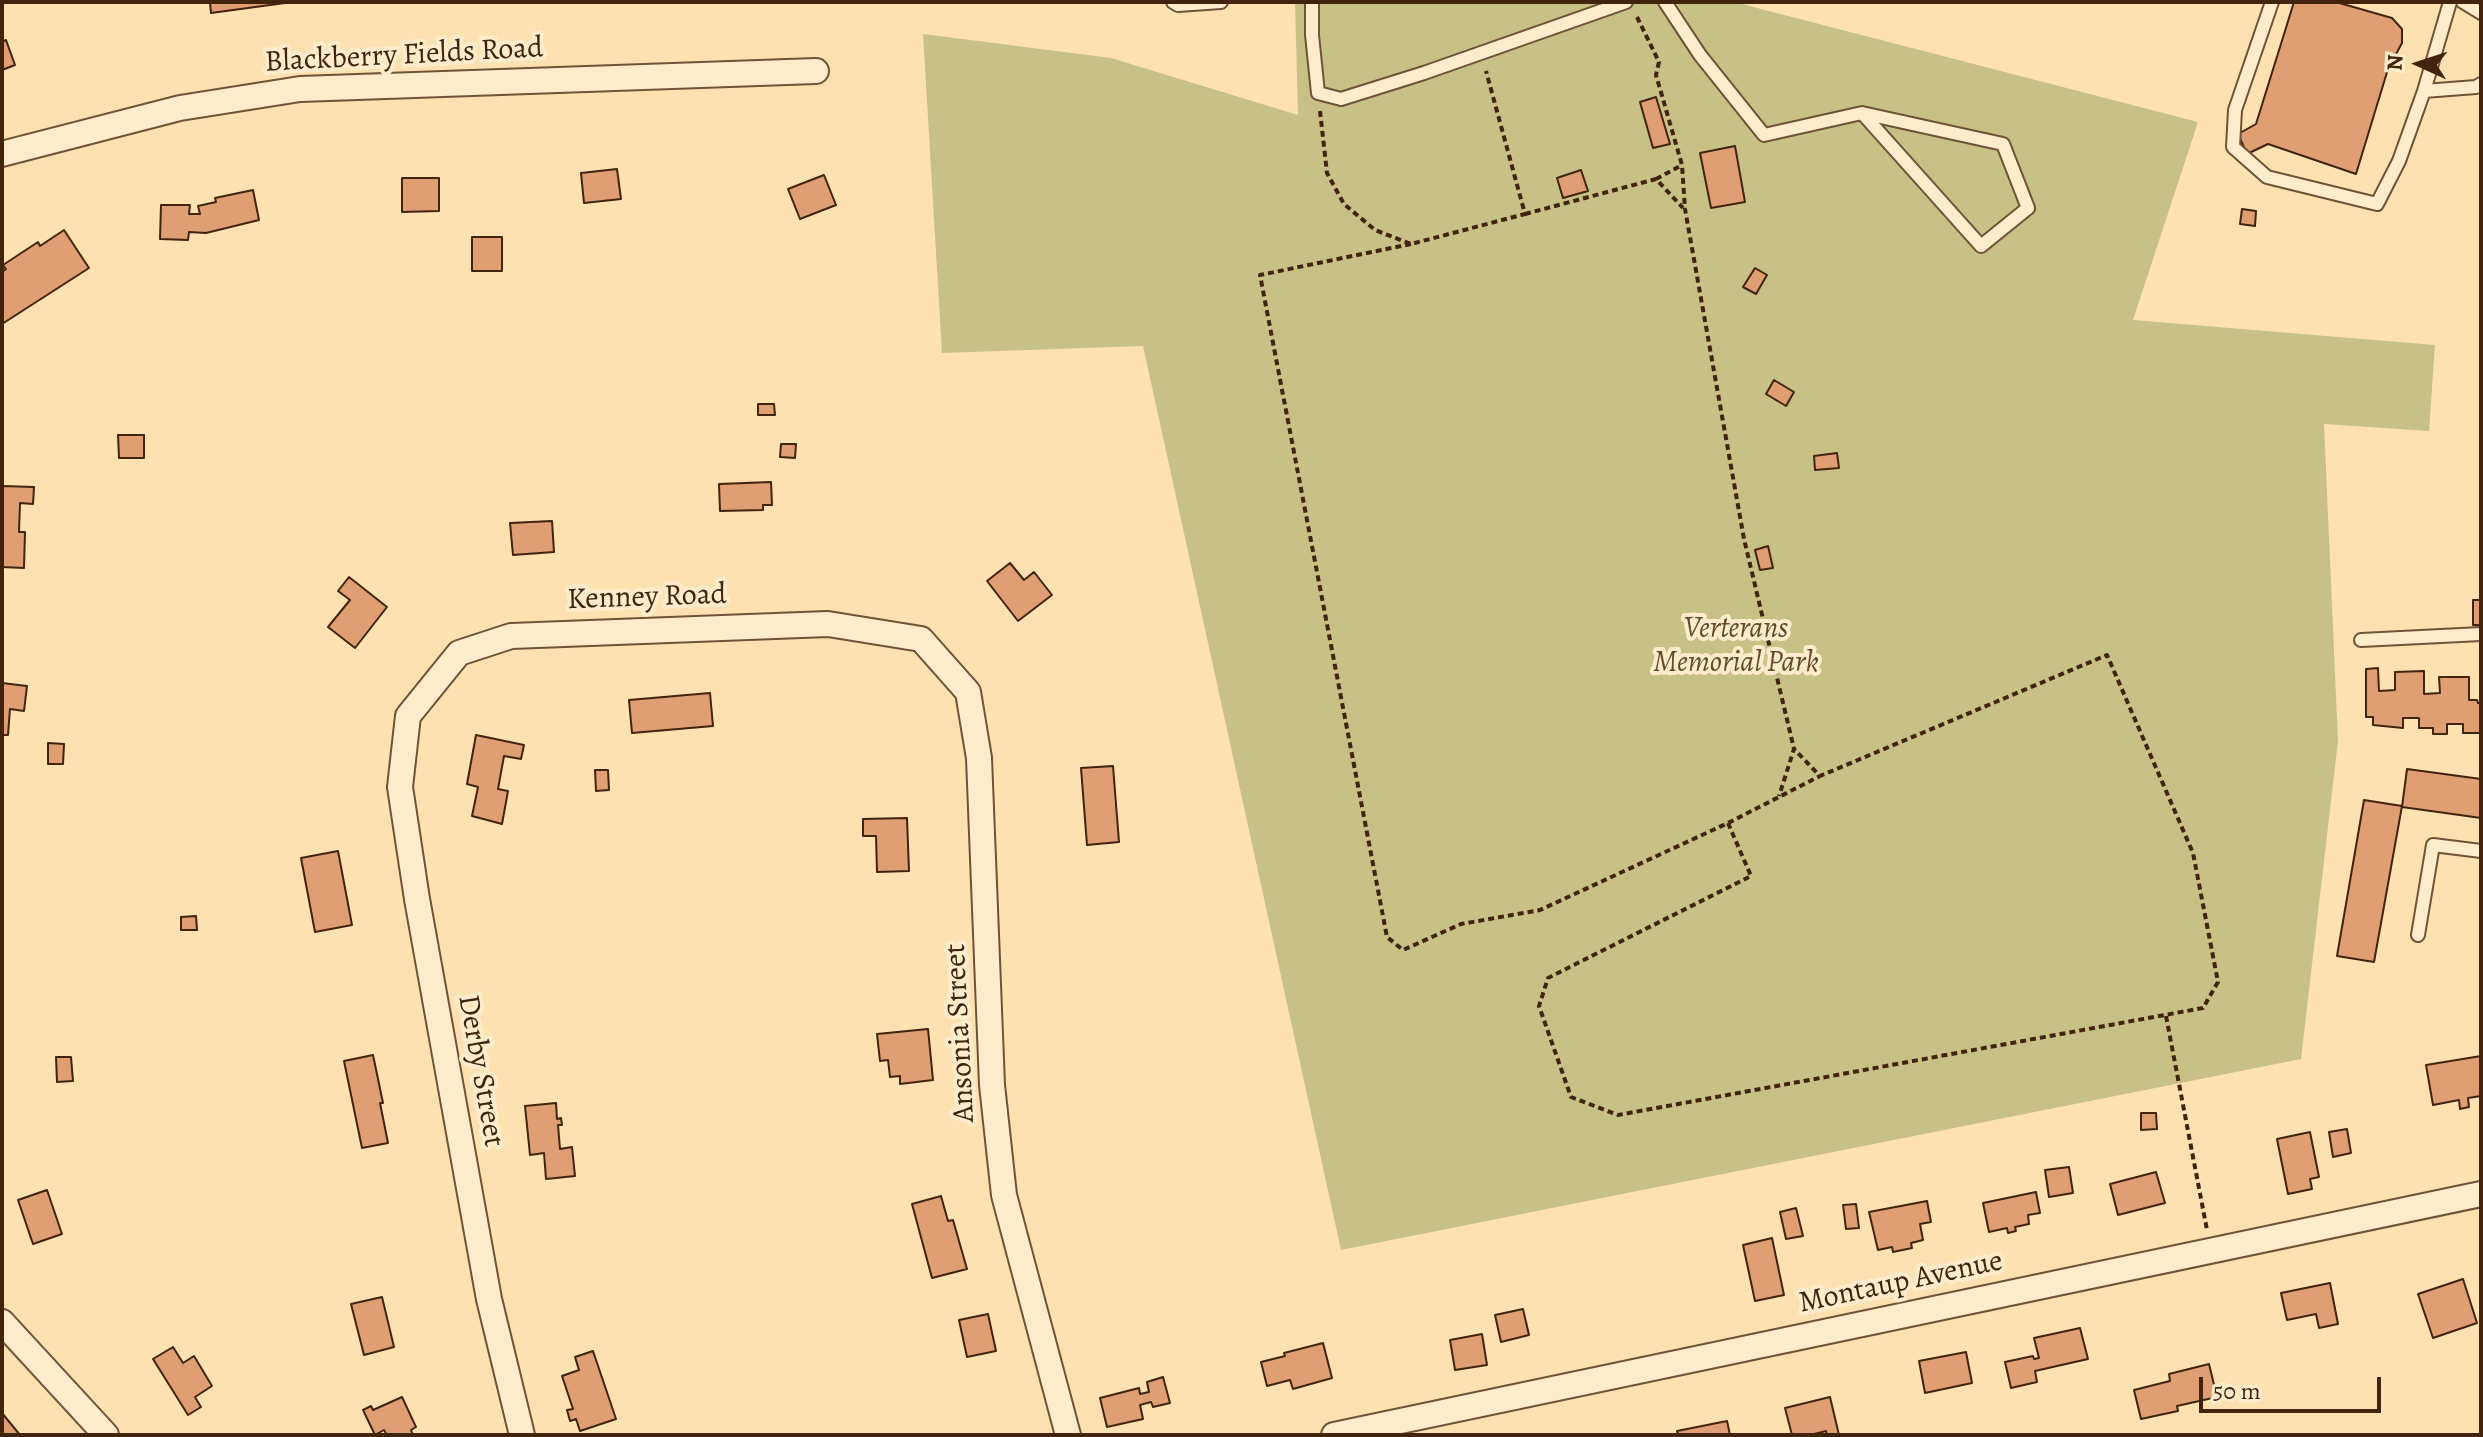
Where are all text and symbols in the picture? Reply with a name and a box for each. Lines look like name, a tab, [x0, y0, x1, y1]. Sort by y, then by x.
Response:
north arrow	[2379, 24, 2459, 104]
street label: Blackberry Fields Road	[264, 31, 544, 81]
text: N	[2380, 54, 2410, 72]
street label: Kenney Road	[567, 577, 727, 619]
park label: Verterans Memorial Park	[1653, 612, 1819, 682]
street label: Ansonia Street	[938, 943, 984, 1123]
street label: Derby Street	[449, 992, 511, 1150]
street label: Montaup Avenue	[1796, 1244, 2006, 1322]
scale bar	[2203, 1361, 2385, 1411]
text: 50 m	[2213, 1375, 2261, 1407]

